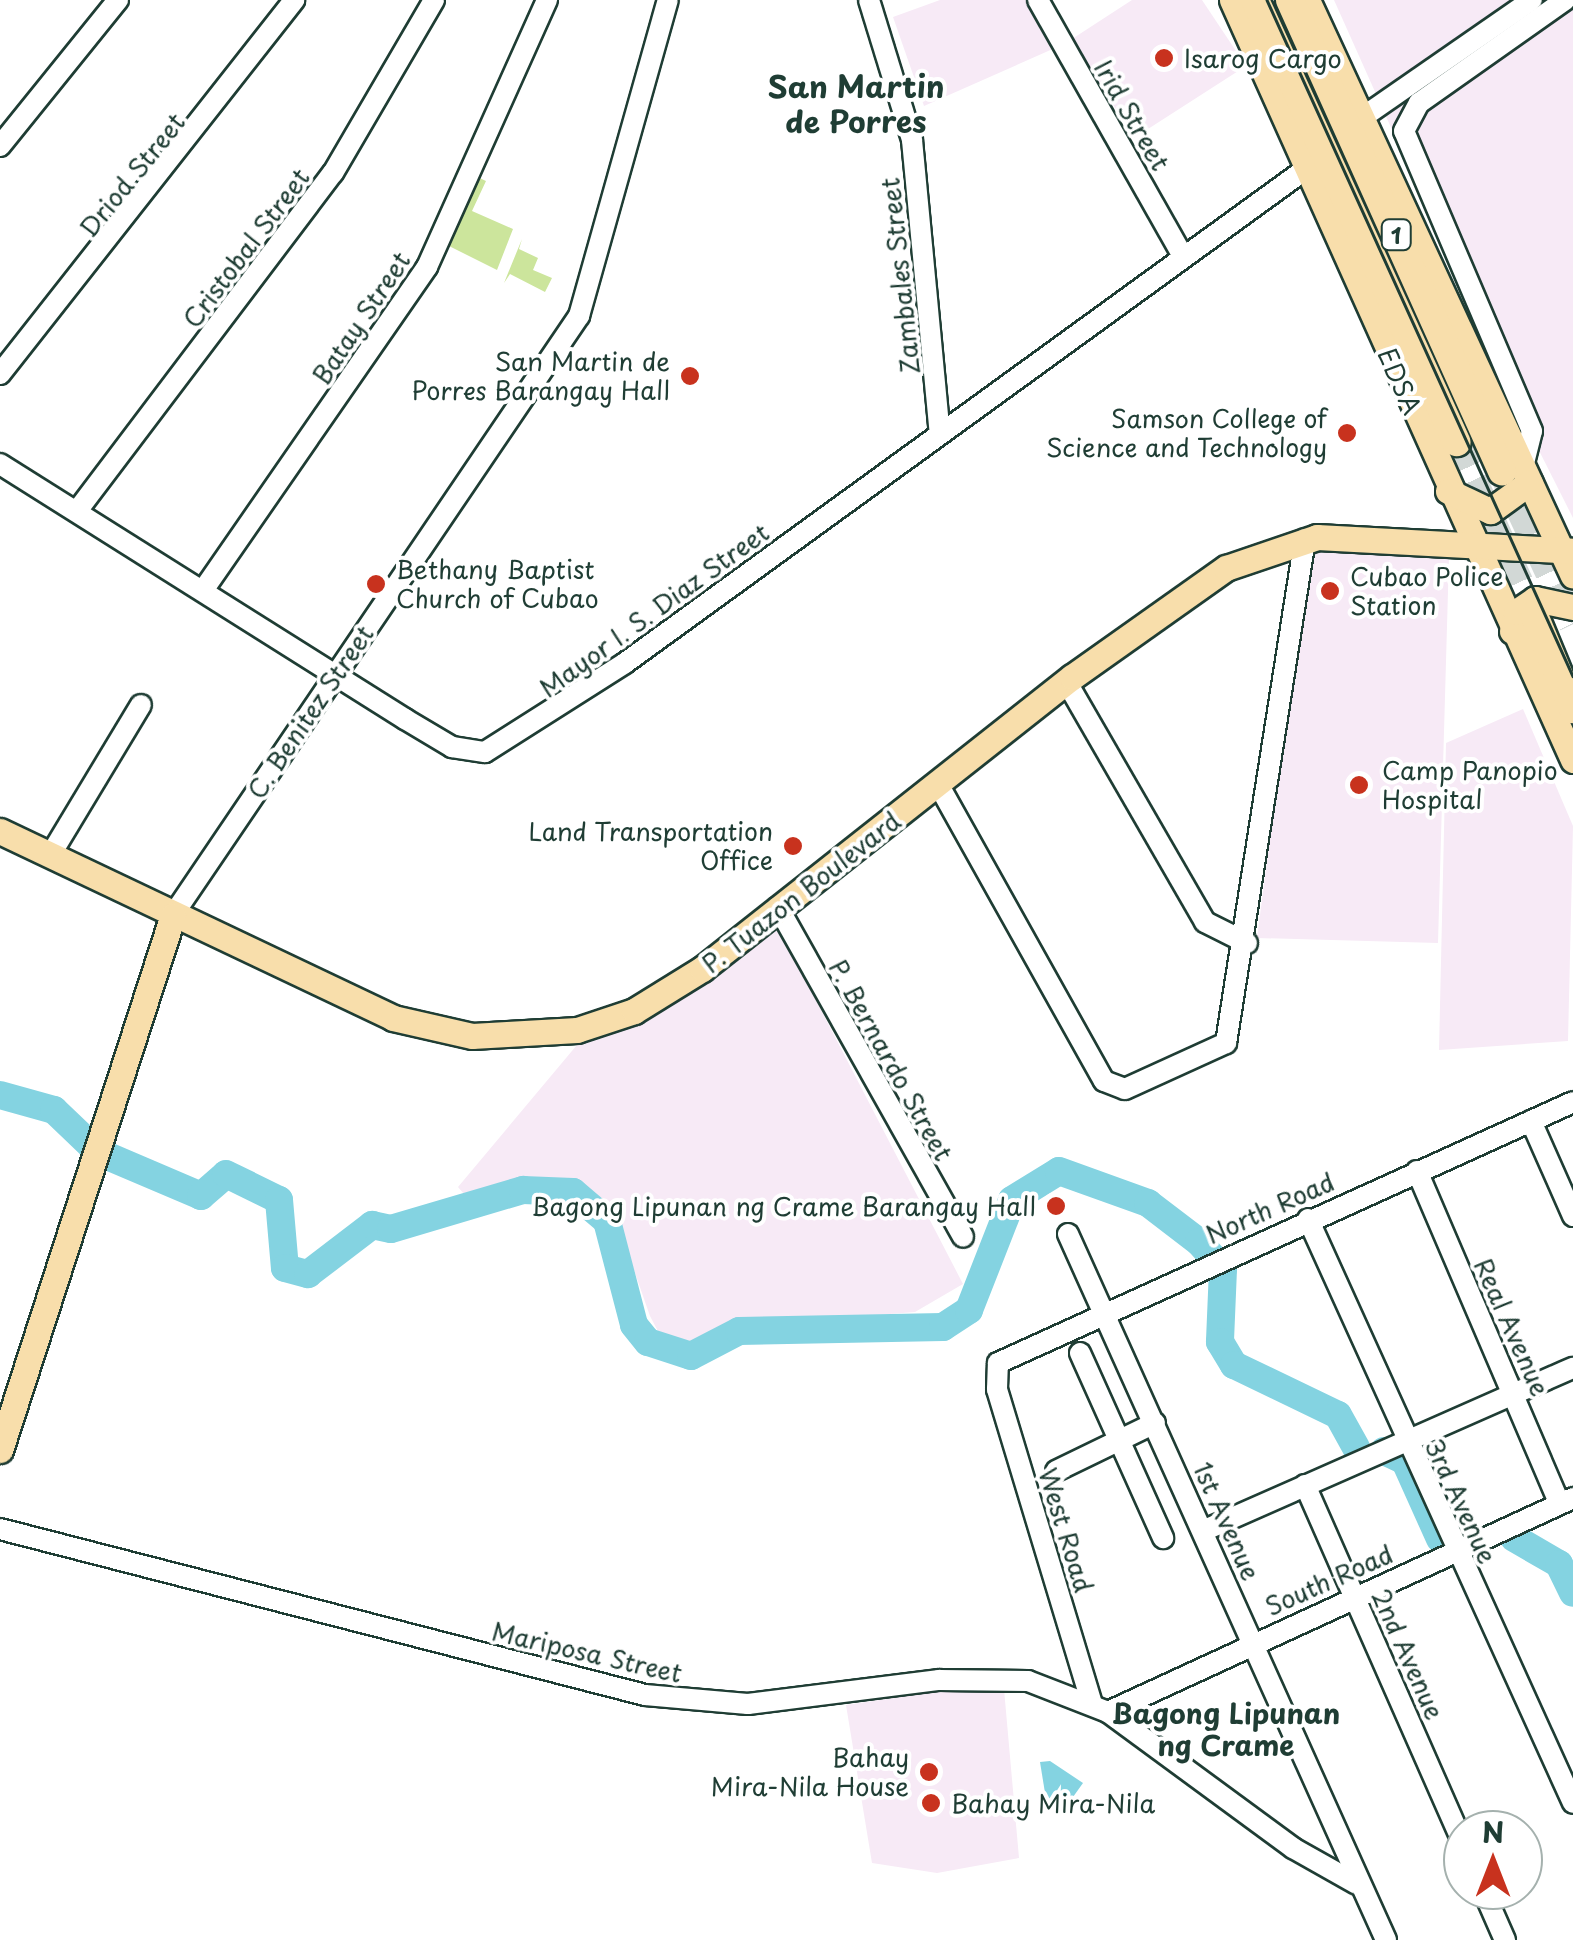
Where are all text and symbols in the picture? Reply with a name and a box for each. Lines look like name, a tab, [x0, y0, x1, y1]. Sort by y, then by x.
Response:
place label: Isarog Cargo	[1184, 43, 1341, 73]
marker: Isarog Cargo	[1153, 47, 1175, 69]
street label: Irid Street	[1088, 54, 1176, 176]
district label: San Martin de Porres	[769, 68, 943, 138]
street label: Driod Street	[73, 107, 191, 243]
street label: Cristobal Street	[176, 162, 316, 334]
street label: Zambales Street	[875, 175, 925, 377]
road number: 1	[1378, 218, 1414, 252]
street label: Batay Street	[305, 246, 417, 390]
street label: EDSA	[1372, 343, 1428, 419]
place label: San Martin de Porres Barangay Hall	[411, 347, 670, 406]
marker: San Martin de Porres Barangay Hall	[679, 365, 701, 387]
place label: Samson College of Science and Technology	[1044, 404, 1327, 463]
marker: Samson College of Science and Technology	[1336, 422, 1358, 444]
street label: Mayor I. S. Diaz Street	[533, 516, 775, 704]
place label: Bethany Baptist Church of Cubao	[396, 555, 599, 614]
place label: Cubao Police Station	[1350, 562, 1504, 621]
marker: Bethany Baptist Church of Cubao	[365, 573, 387, 595]
marker: Cubao Police Station	[1319, 580, 1341, 602]
street label: C. Benitez Street	[240, 619, 380, 805]
place label: Camp Panopio Hospital	[1382, 756, 1558, 815]
marker: Camp Panopio Hospital	[1346, 772, 1372, 798]
street label: P. Tuazon Boulevard	[696, 806, 906, 978]
place label: Land Transportation Office	[527, 817, 773, 876]
marker: Land Transportation Office	[782, 835, 804, 857]
street label: P. Bernardo Street	[823, 954, 959, 1166]
street label: North Road	[1201, 1166, 1339, 1250]
place label: Bagong Lipunan ng Crame Barangay Hall	[532, 1191, 1036, 1221]
marker: Bagong Lipunan ng Crame Barangay Hall	[1045, 1195, 1067, 1217]
street label: Real Avenue	[1469, 1254, 1555, 1400]
street label: 3rd Avenue	[1419, 1433, 1503, 1569]
street label: 1st Avenue	[1187, 1457, 1267, 1585]
street label: West Road	[1033, 1465, 1099, 1595]
street label: South Road	[1260, 1538, 1398, 1622]
street label: 2nd Avenue	[1366, 1583, 1450, 1725]
street label: Mariposa Street	[489, 1615, 685, 1689]
district label: Bagong Lipunan ng Crame	[1112, 1696, 1340, 1762]
place label: Bahay Mira-Nila House	[710, 1743, 909, 1802]
marker: Bahay Mira-Nila House	[918, 1761, 940, 1783]
place label: Bahay Mira-Nila	[951, 1788, 1153, 1818]
marker: Bahay Mira-Nila	[920, 1792, 942, 1814]
north arrow	[1443, 1810, 1543, 1910]
text: N	[1482, 1810, 1504, 1853]

